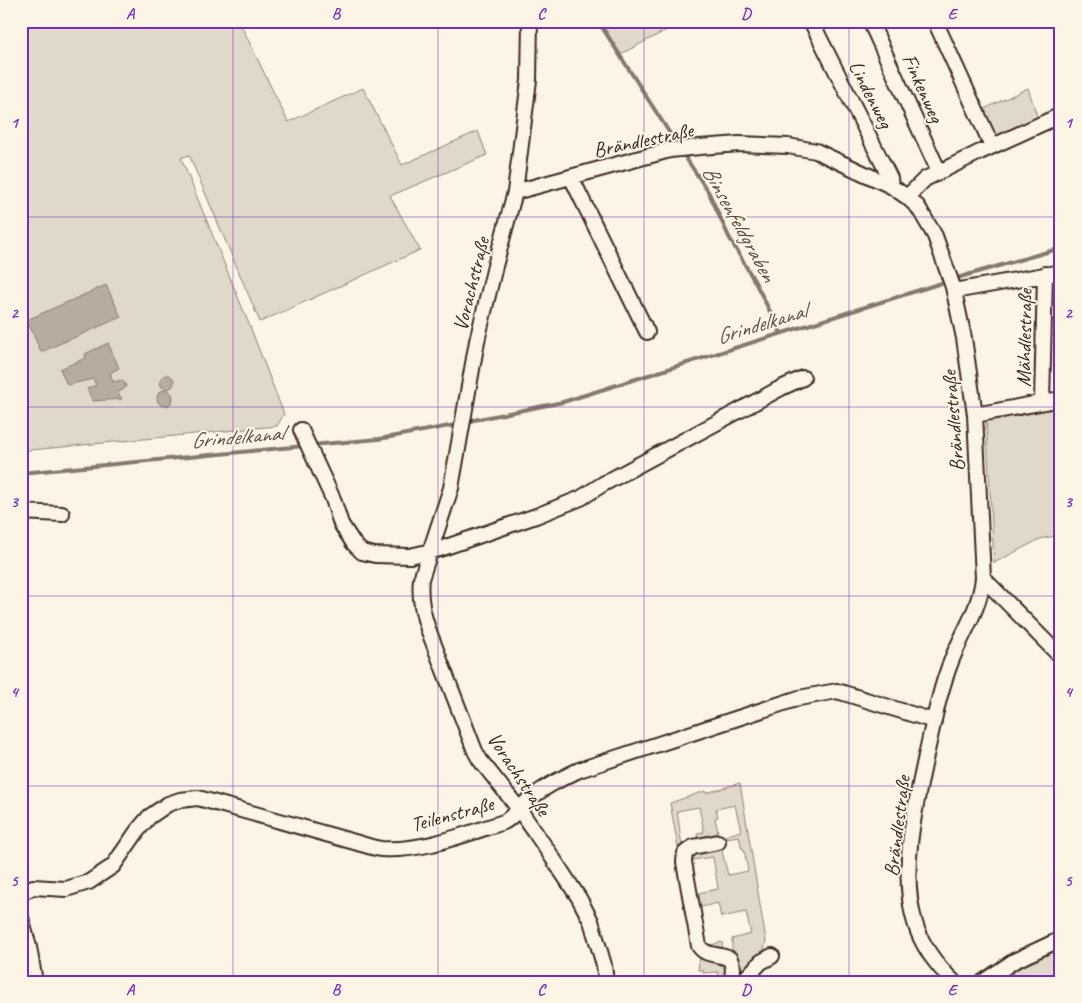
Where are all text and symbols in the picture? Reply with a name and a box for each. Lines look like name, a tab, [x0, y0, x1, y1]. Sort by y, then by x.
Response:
text: A	[126, 4, 136, 24]
text: B	[332, 4, 342, 24]
text: C	[537, 4, 547, 24]
text: D	[741, 4, 752, 24]
text: E	[948, 4, 959, 24]
street label: Finkenweg	[896, 50, 950, 128]
street label: Lindenweg	[843, 56, 900, 133]
text: 1	[10, 113, 19, 133]
text: 1	[1064, 113, 1073, 133]
street label: Brändlestraße	[591, 116, 697, 163]
water label: Binsenfeldgraben	[696, 161, 783, 288]
street label: Vorachstraße	[447, 232, 496, 333]
street label: Mähdlestraße	[1010, 287, 1038, 387]
water label: Grindelkanal	[713, 295, 817, 351]
text: 2	[10, 303, 19, 323]
text: 2	[1064, 303, 1073, 323]
street label: Brändlestraße	[935, 367, 970, 472]
water label: Grindelkanal	[190, 418, 292, 455]
text: 3	[10, 492, 19, 512]
text: 3	[1064, 492, 1073, 512]
text: 4	[10, 682, 19, 702]
text: 4	[1064, 682, 1073, 702]
street label: Vorachstraße	[482, 727, 558, 823]
street label: Brändlestraße	[878, 772, 916, 878]
street label: Teilenstraße	[408, 790, 498, 837]
text: 5	[11, 871, 20, 891]
text: 5	[1065, 871, 1074, 891]
text: A	[126, 980, 136, 1000]
text: B	[332, 980, 342, 1000]
text: C	[537, 980, 547, 1000]
text: D	[741, 980, 752, 1000]
text: E	[948, 980, 959, 1000]

